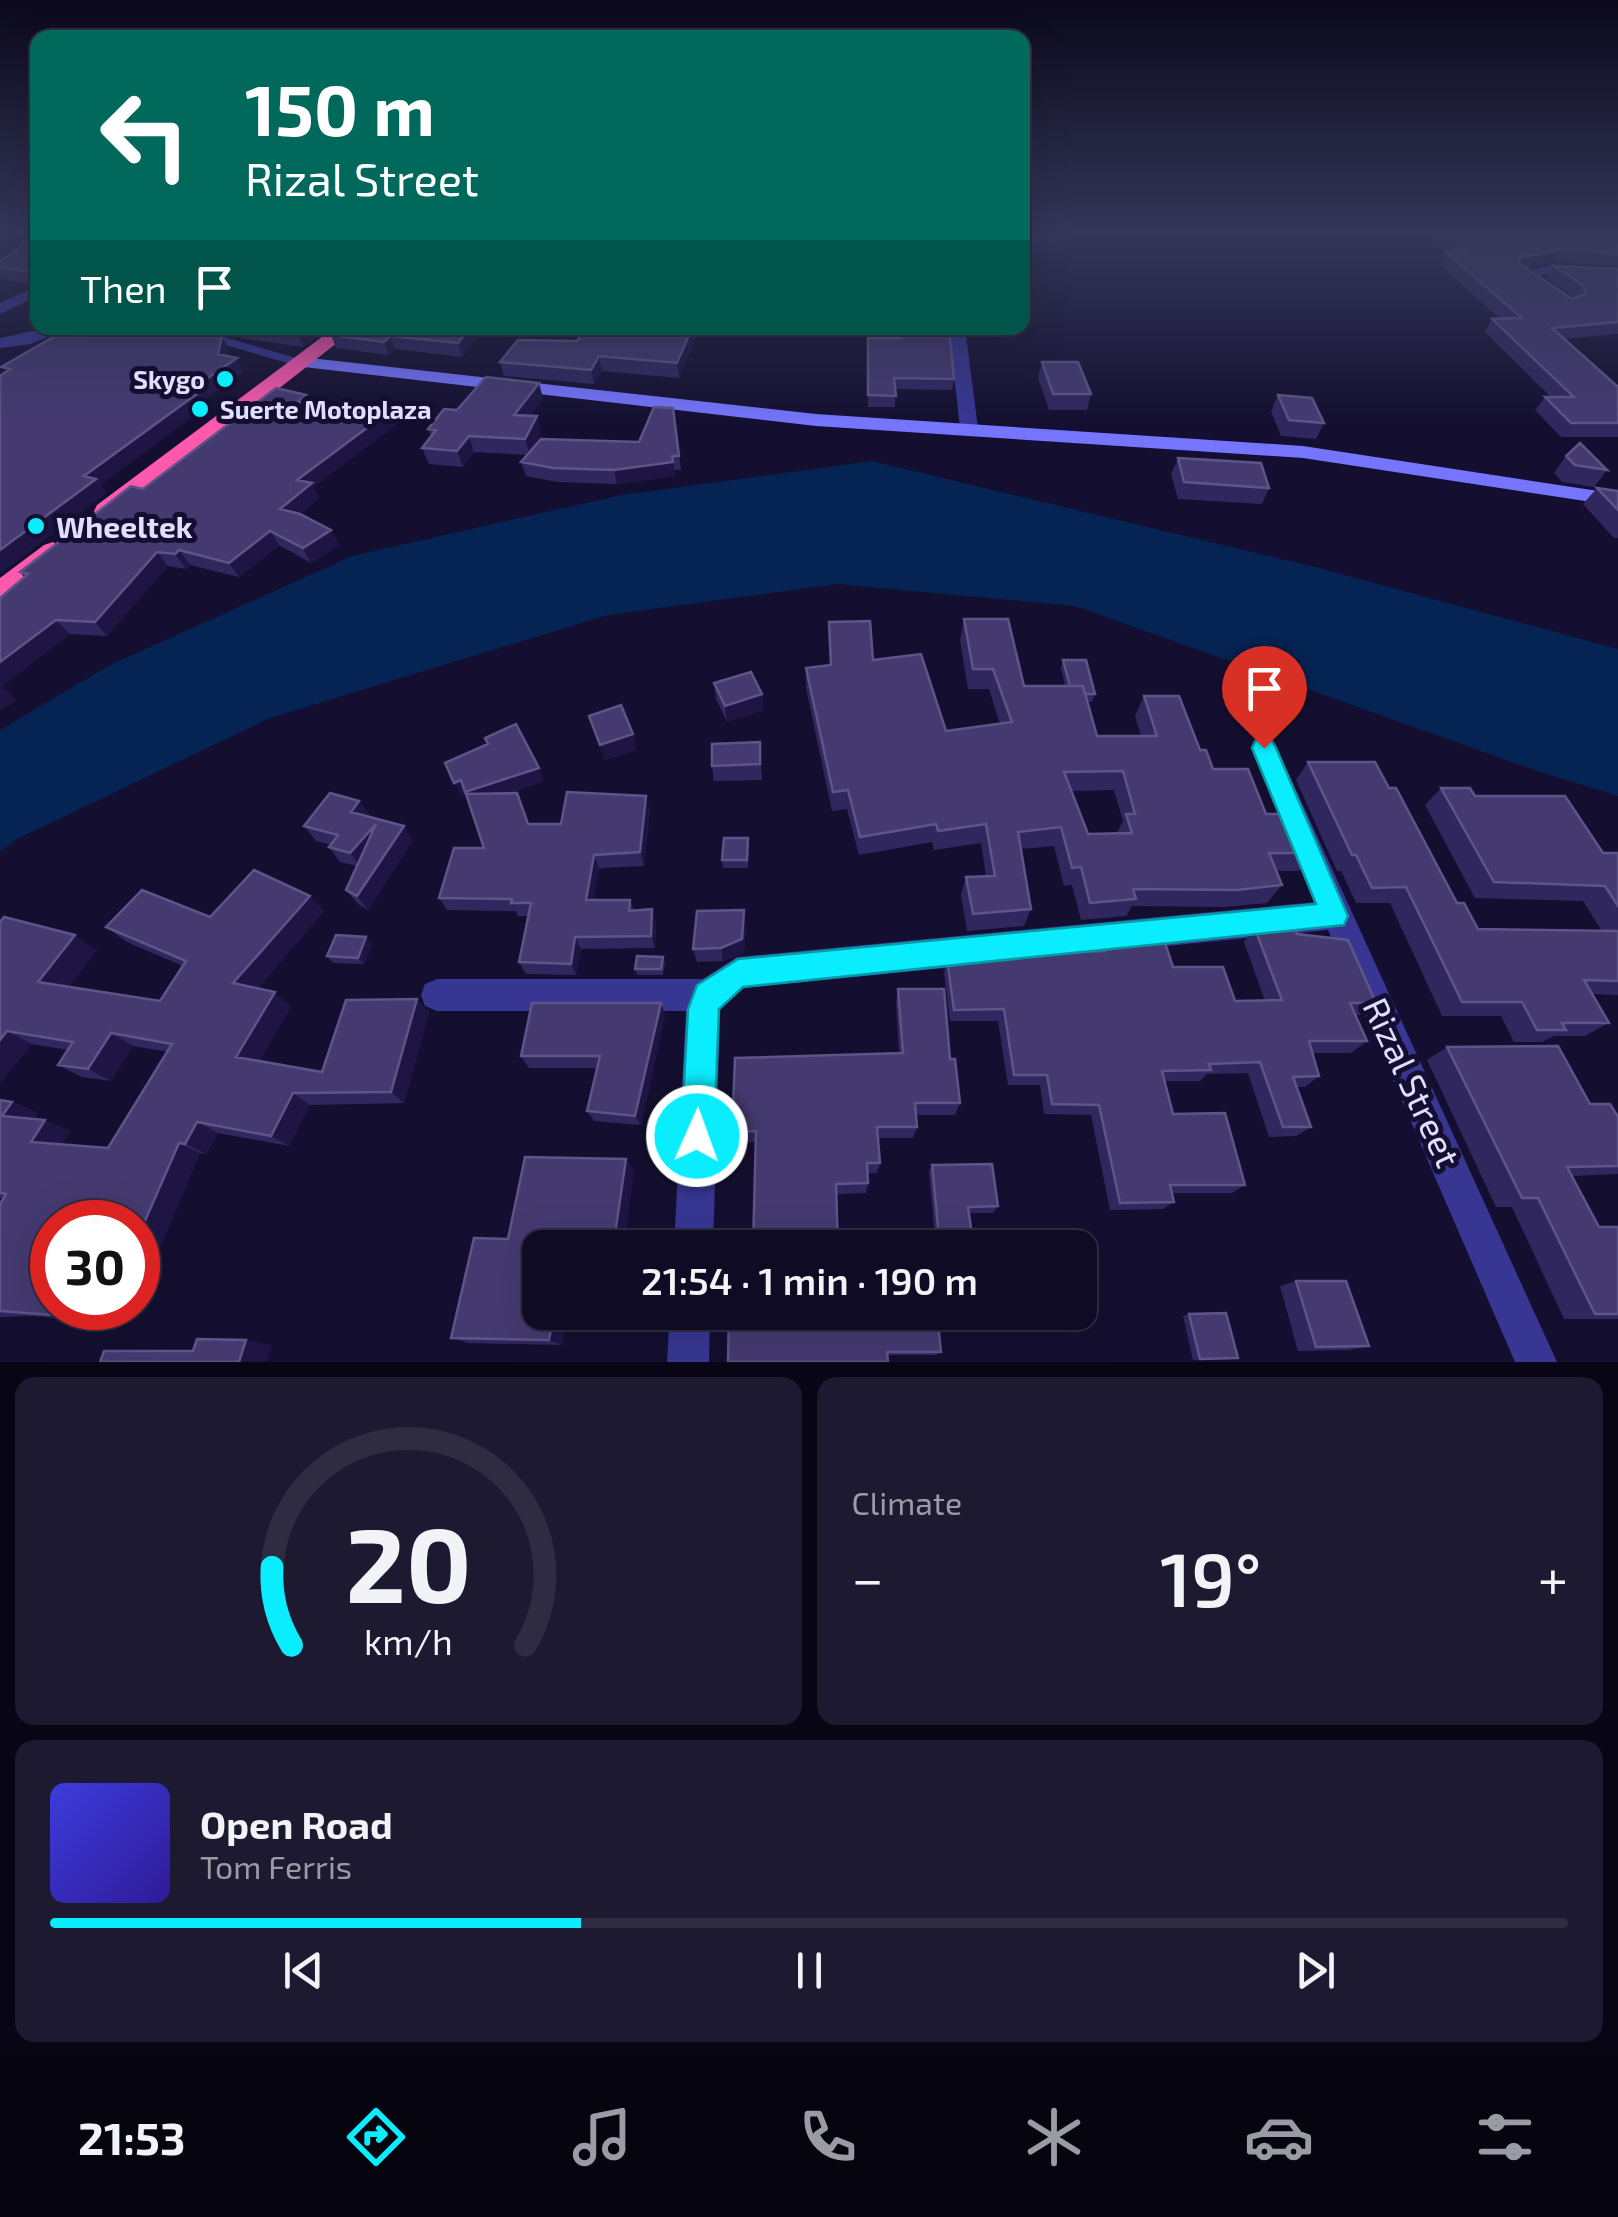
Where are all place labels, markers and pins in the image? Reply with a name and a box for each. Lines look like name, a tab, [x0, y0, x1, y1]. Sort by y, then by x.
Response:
place label: Skygo	[133, 364, 205, 395]
marker: Skygo	[214, 368, 236, 390]
place label: Suerte Motoplaza	[220, 394, 431, 424]
marker: Suerte Motoplaza	[189, 398, 211, 420]
place label: Wheeltek	[56, 508, 193, 544]
marker: Wheeltek	[25, 515, 47, 537]
pin	[1222, 646, 1307, 749]

